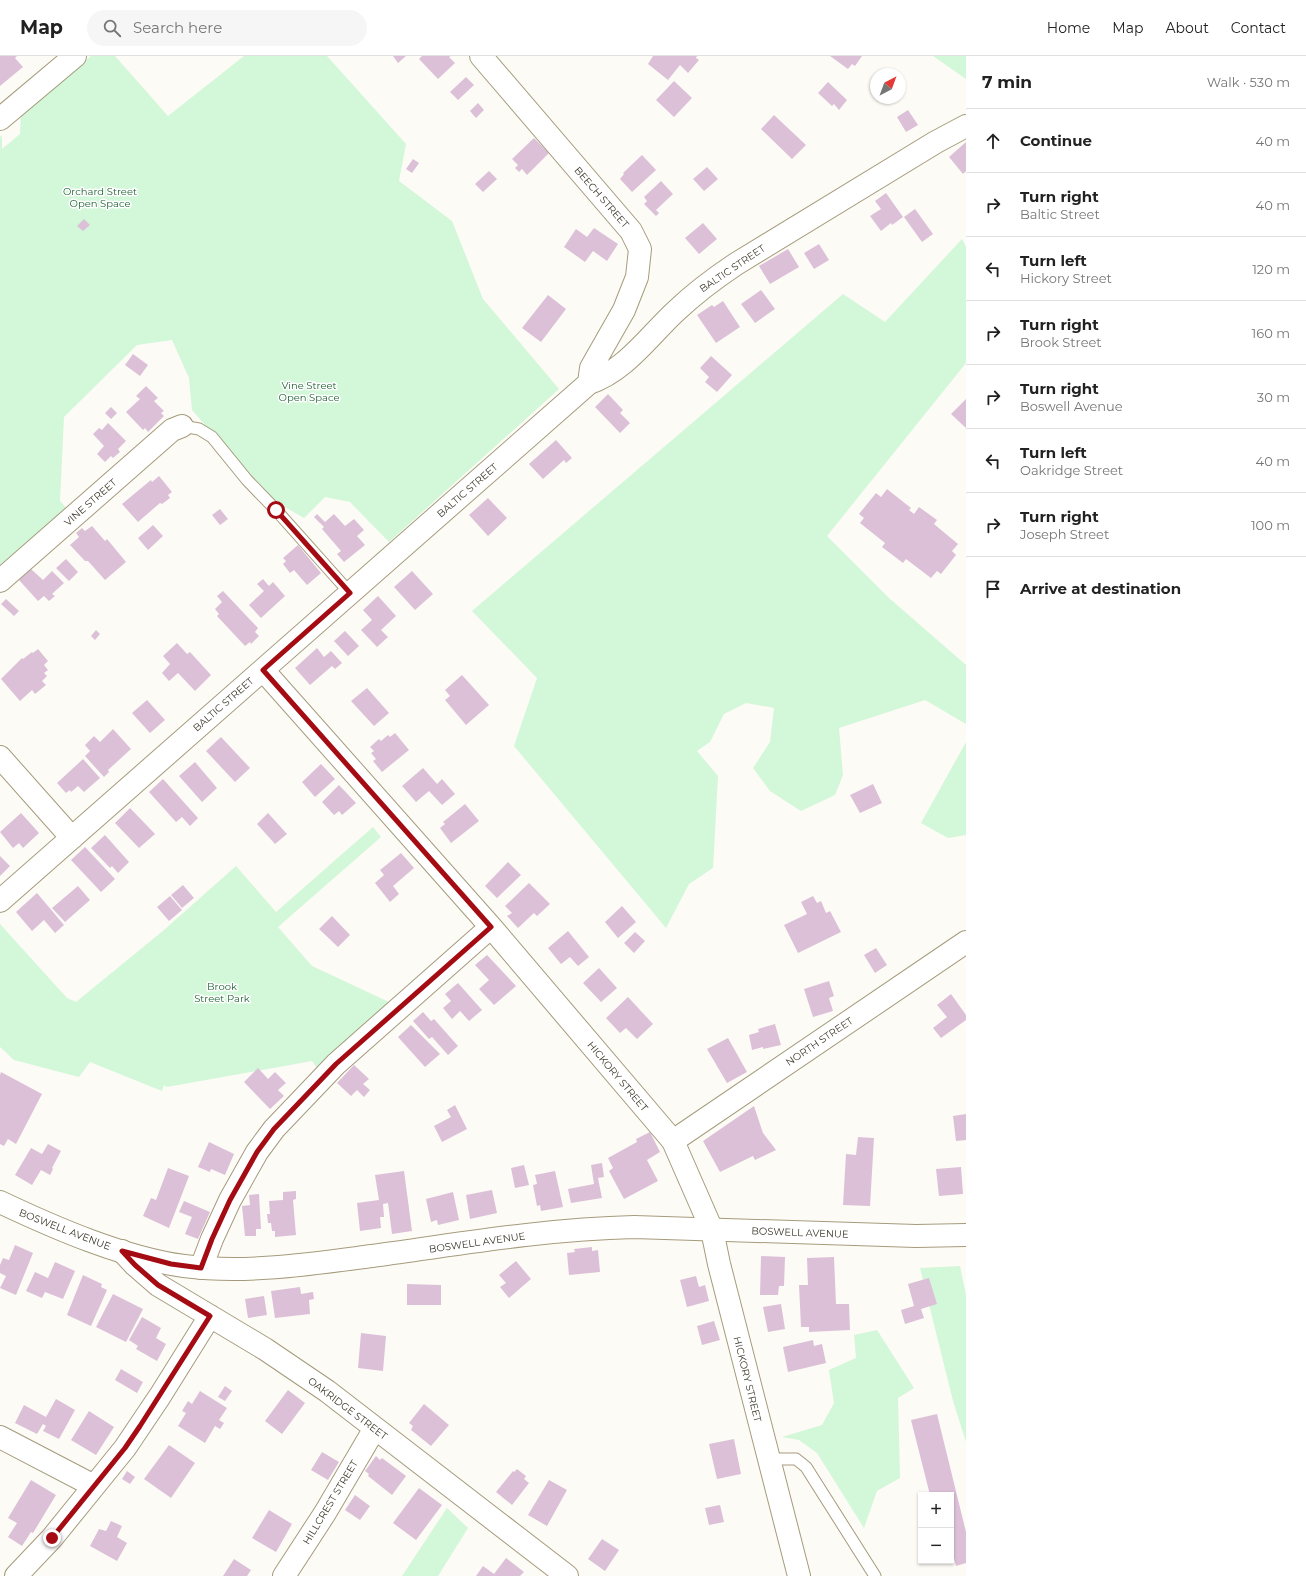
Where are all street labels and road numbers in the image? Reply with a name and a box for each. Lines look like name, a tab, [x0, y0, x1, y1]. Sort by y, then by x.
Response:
street label: BEECH STREET	[571, 164, 632, 231]
street label: BALTIC STREET	[697, 242, 768, 295]
street label: BALTIC STREET	[434, 460, 501, 520]
street label: VINE STREET	[61, 476, 119, 529]
street label: BALTIC STREET	[190, 674, 257, 734]
street label: NORTH STREET	[783, 1014, 856, 1069]
street label: HICKORY STREET	[584, 1039, 651, 1114]
street label: BOSWELL AVENUE	[17, 1206, 113, 1253]
street label: BOSWELL AVENUE	[751, 1224, 849, 1241]
street label: BOSWELL AVENUE	[428, 1229, 526, 1256]
street label: HICKORY STREET	[731, 1335, 764, 1423]
street label: OAKRIDGE STREET	[305, 1374, 390, 1443]
street label: HILLCREST STREET	[300, 1457, 361, 1547]

